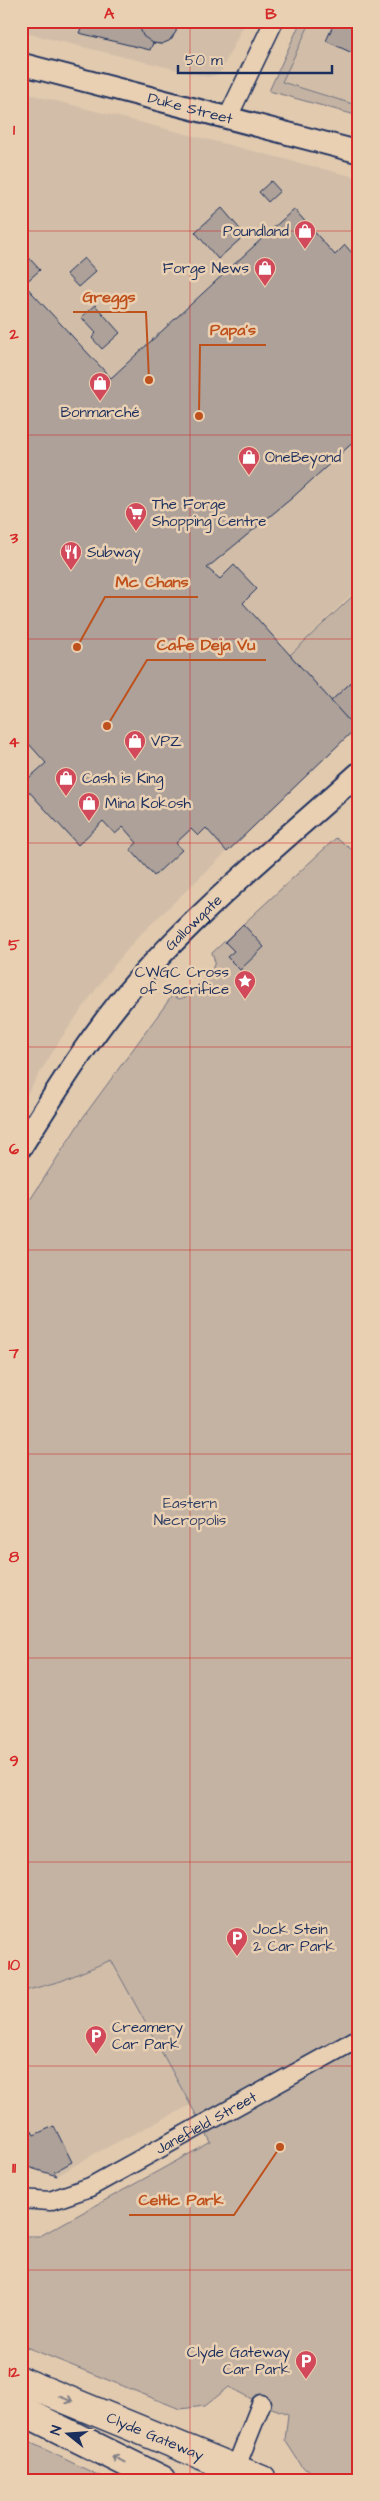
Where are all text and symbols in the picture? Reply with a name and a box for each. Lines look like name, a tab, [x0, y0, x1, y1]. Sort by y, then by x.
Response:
text: A	[104, 3, 115, 25]
text: B	[265, 3, 277, 25]
scale bar	[178, 42, 331, 74]
text: 50 m	[185, 50, 223, 71]
street label: Duke Street	[145, 87, 235, 130]
text: 1	[13, 119, 16, 141]
shop icon: Poundland	[293, 219, 317, 250]
place label: Poundland	[223, 221, 289, 242]
shop icon: Forge News	[253, 256, 277, 287]
place label: Forge News	[163, 258, 249, 280]
callout: Greggs	[73, 281, 146, 312]
text: Greggs	[82, 286, 136, 310]
callout: Papa's	[200, 314, 266, 345]
text: Papa's	[210, 319, 256, 341]
text: 2	[8, 323, 19, 345]
shop icon: Bonmarché	[88, 371, 112, 402]
place label: Bonmarché	[60, 402, 140, 423]
shop icon: OneBeyond	[237, 445, 261, 476]
place label: OneBeyond	[265, 447, 342, 469]
place label: The Forge Shopping Centre	[152, 494, 266, 533]
supermarket icon: The Forge Shopping Centre	[124, 501, 148, 532]
text: 3	[9, 527, 19, 549]
restaurant icon: Subway	[59, 540, 83, 571]
place label: Subway	[87, 542, 141, 564]
callout: Mc Chans	[105, 566, 198, 597]
text: Mc Chans	[115, 571, 189, 593]
callout: Cafe Deja Vu	[147, 629, 266, 660]
text: Cafe Deja Vu	[157, 634, 255, 656]
shop icon: VPZ	[123, 729, 147, 760]
text: 4	[9, 731, 20, 753]
place label: VPZ	[151, 731, 182, 752]
shop icon: Cash is King	[54, 766, 78, 797]
place label: Cash is King	[82, 768, 164, 790]
shop icon: Mina Kokosh	[77, 791, 101, 822]
place label: Mina Kokosh	[105, 793, 192, 814]
street label: Gallowgate	[160, 890, 227, 956]
text: 5	[8, 934, 20, 956]
place label: CWGC Cross of Sacrifice	[135, 962, 229, 1000]
place icon: CWGC Cross of Sacrifice	[233, 969, 257, 1000]
text: 6	[9, 1138, 19, 1160]
text: 7	[8, 1342, 19, 1364]
park label: Eastern Necropolis	[154, 1493, 227, 1531]
text: 8	[9, 1546, 20, 1568]
text: 9	[9, 1750, 19, 1772]
place label: Jock Stein 2 Car Park	[253, 1919, 335, 1957]
parking icon: Jock Stein 2 Car Park	[225, 1926, 249, 1957]
text: 10	[8, 1954, 20, 1976]
place label: Creamery Car Park	[112, 2017, 183, 2055]
parking icon: Creamery Car Park	[84, 2024, 108, 2055]
street label: Janefield Street	[152, 2087, 261, 2160]
text: 11	[12, 2157, 17, 2179]
callout: Celtic Park	[129, 2184, 234, 2215]
text: Celtic Park	[139, 2189, 224, 2211]
place label: Clyde Gateway Car Park	[187, 2342, 290, 2380]
parking icon: Clyde Gateway Car Park	[294, 2349, 318, 2380]
text: 12	[8, 2361, 20, 2383]
one-way arrow	[58, 2395, 73, 2405]
street label: Clyde Gateway	[103, 2407, 207, 2467]
north arrow	[42, 2408, 92, 2458]
text: N	[46, 2423, 67, 2438]
one-way arrow	[111, 2454, 126, 2463]

